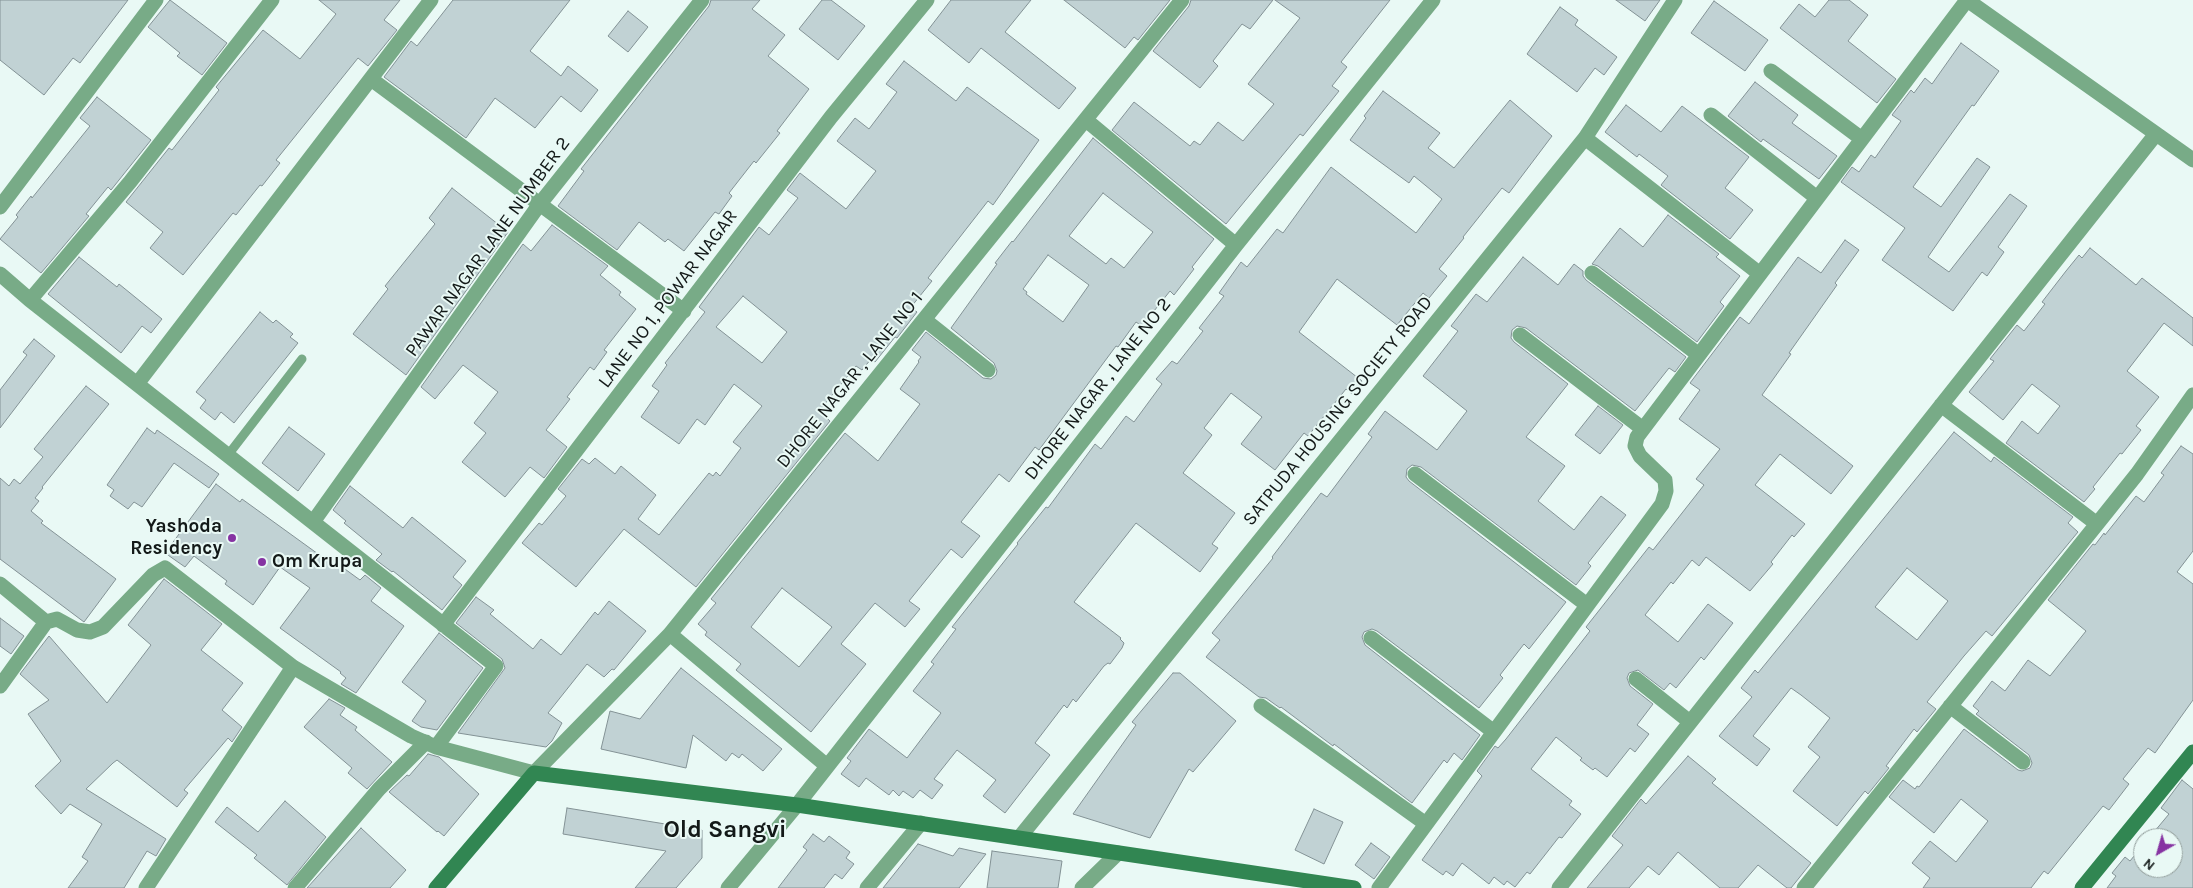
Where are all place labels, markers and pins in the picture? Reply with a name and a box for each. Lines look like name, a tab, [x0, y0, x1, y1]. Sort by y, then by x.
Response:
place label: Yashoda Residency	[130, 516, 222, 560]
marker: Yashoda Residency	[226, 532, 238, 544]
place label: Om Krupa	[272, 551, 362, 573]
marker: Om Krupa	[256, 556, 268, 568]

